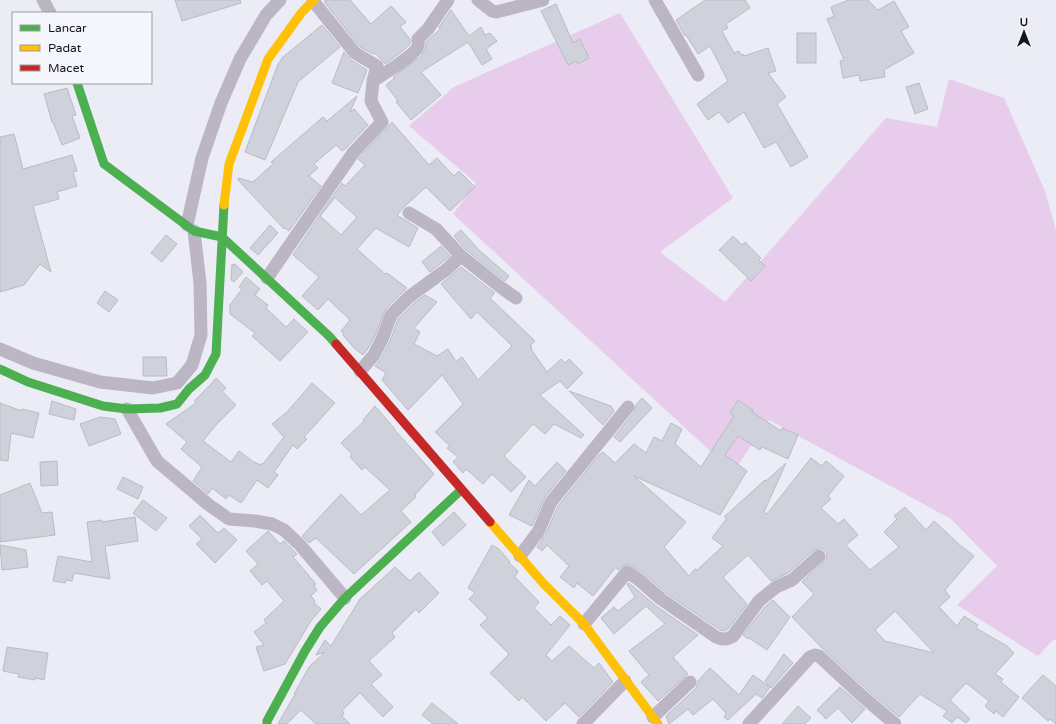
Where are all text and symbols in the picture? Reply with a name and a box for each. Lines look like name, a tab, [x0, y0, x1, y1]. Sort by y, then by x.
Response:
legend	[12, 12, 152, 84]
north arrow	[1004, 12, 1044, 52]
text: U	[1020, 16, 1028, 29]
text: Lancar	[48, 21, 87, 35]
text: Padat	[48, 41, 82, 55]
text: Macet	[48, 61, 84, 75]

